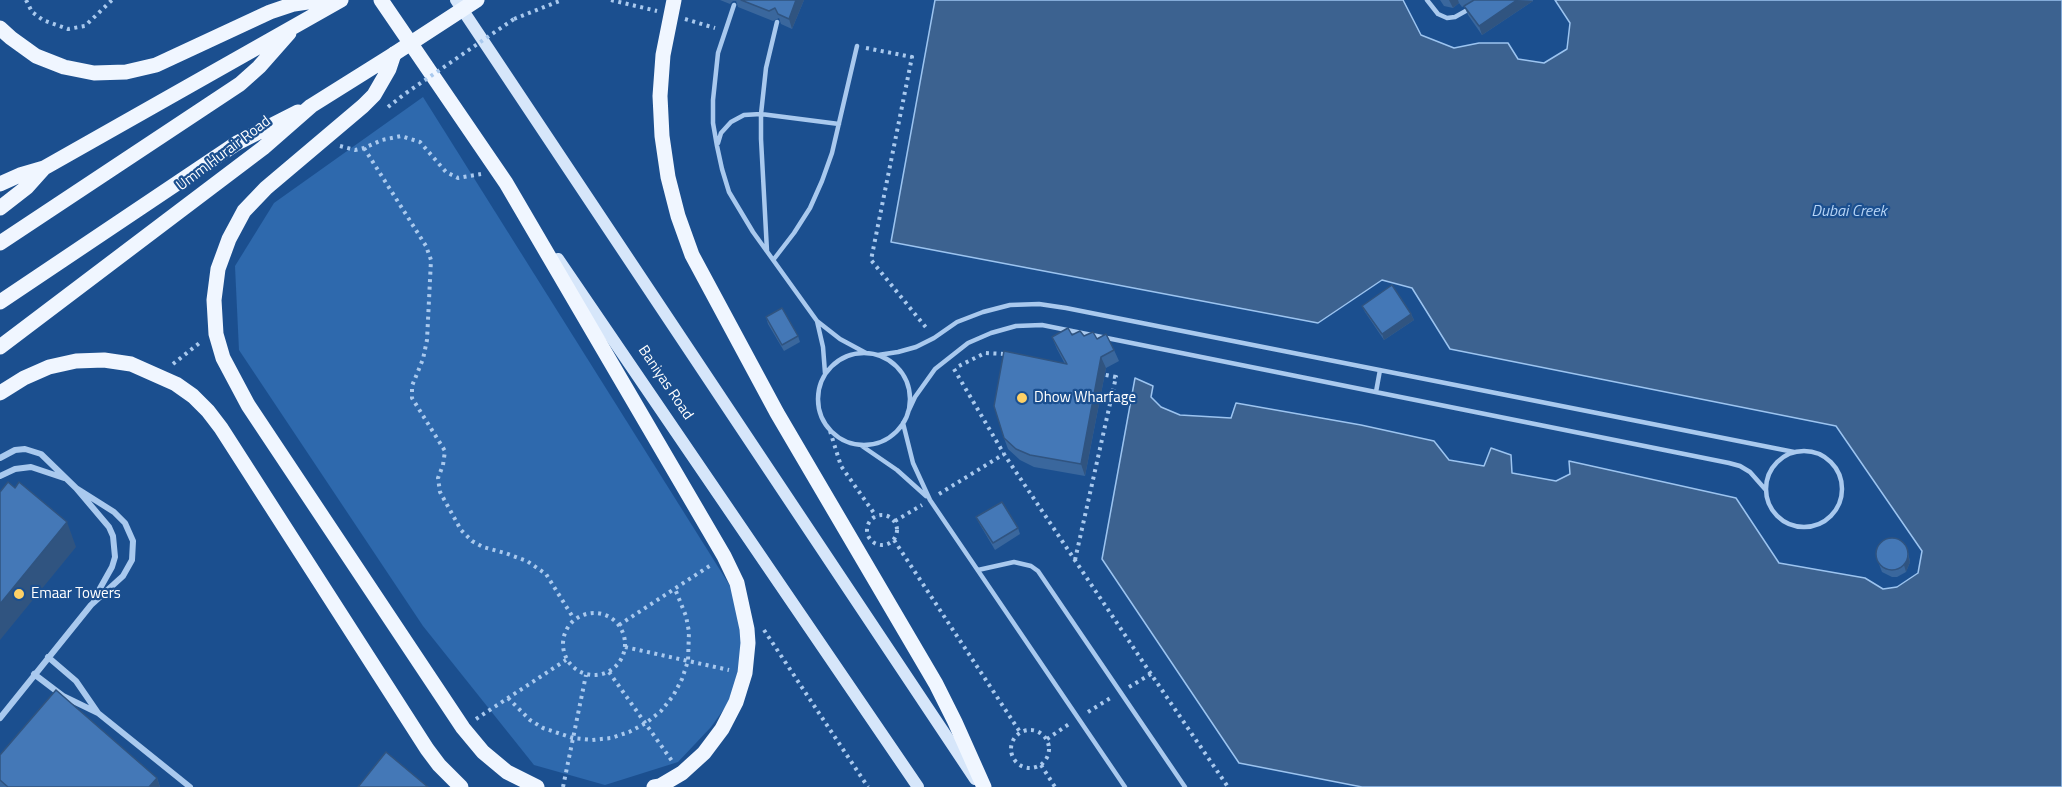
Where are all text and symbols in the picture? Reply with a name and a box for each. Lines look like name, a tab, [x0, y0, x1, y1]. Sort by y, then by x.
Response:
street label: Umm Hurair Road	[173, 113, 275, 195]
water label: Dubai Creek	[1811, 202, 1887, 222]
street label: Baniyas Road	[634, 343, 696, 423]
place label: Dhow Wharfage	[1034, 389, 1136, 407]
marker: Dhow Wharfage	[1015, 391, 1029, 405]
place label: Emaar Towers	[31, 585, 121, 603]
marker: Emaar Towers	[12, 587, 26, 601]

